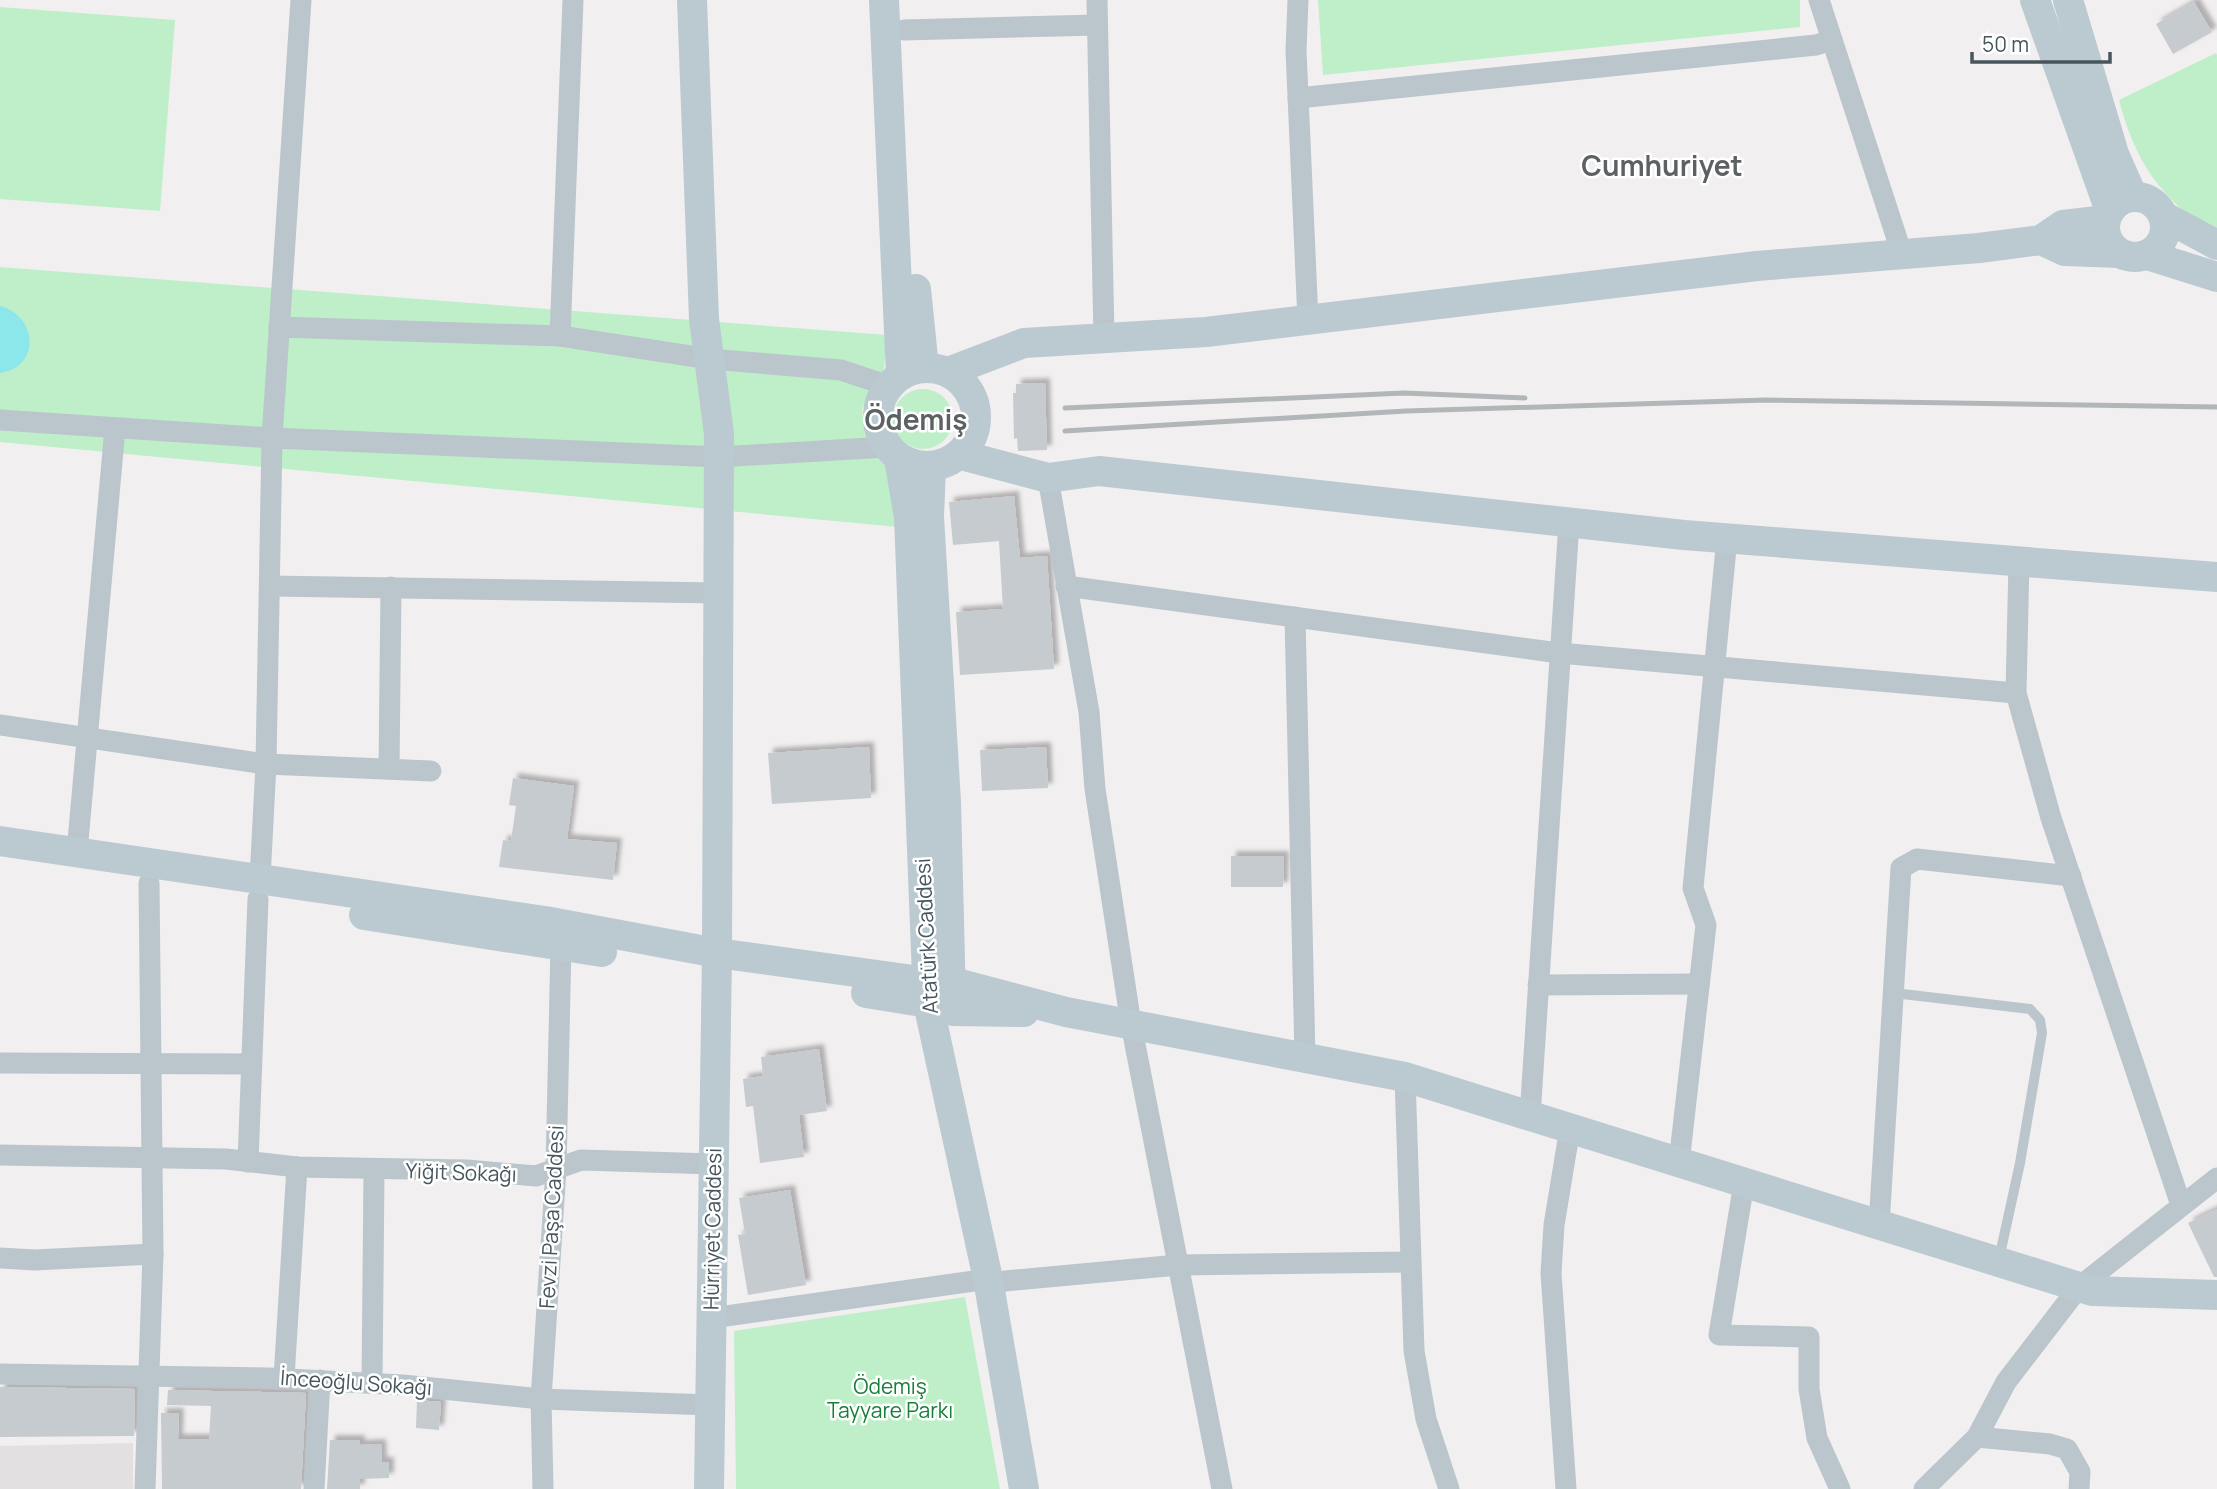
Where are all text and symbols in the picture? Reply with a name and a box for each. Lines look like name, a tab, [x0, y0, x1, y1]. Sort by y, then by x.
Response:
scale bar	[1972, 21, 2110, 65]
text: 50 m	[1982, 30, 2029, 58]
district label: Cumhuriyet	[1581, 146, 1743, 184]
district label: Ödemiş	[865, 400, 967, 438]
street label: Atatürk Caddesi	[908, 858, 944, 1015]
street label: Fevzi Paşa Caddesi	[532, 1125, 570, 1309]
street label: Hürriyet Caddesi	[697, 1148, 727, 1310]
street label: Yiğit Sokağı	[405, 1156, 517, 1188]
street label: İnceoğlu Sokağı	[279, 1363, 433, 1401]
park label: Ödemiş Tayyare Parkı	[827, 1372, 953, 1424]

